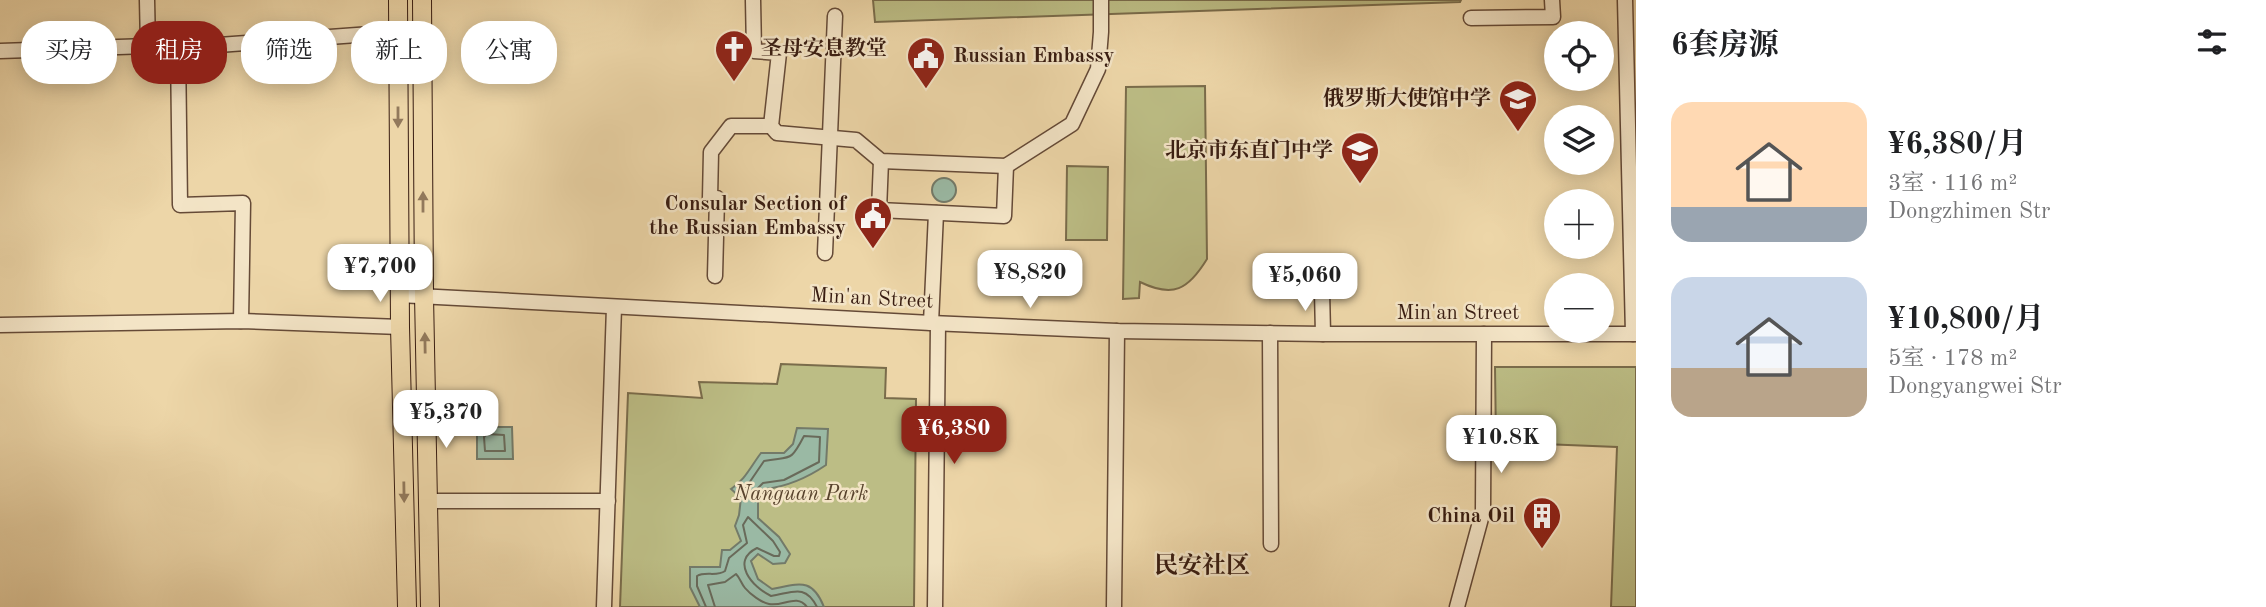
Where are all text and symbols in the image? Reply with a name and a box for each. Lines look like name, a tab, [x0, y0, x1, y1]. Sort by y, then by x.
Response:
chip: 买房	[21, 21, 117, 84]
chip: 租房	[131, 21, 227, 84]
chip: 筛选	[241, 21, 337, 84]
chip: 新上	[351, 21, 447, 84]
chip: 公寓	[461, 21, 557, 84]
map controls	[1544, 21, 1614, 343]
button: locate	[1544, 21, 1614, 91]
icon: filters	[2193, 23, 2231, 61]
church icon: 圣母安息教堂	[713, 28, 755, 83]
text: 6套房源	[1671, 31, 1778, 61]
public building icon: Russian Embassy	[905, 35, 947, 90]
place label: 圣母安息教堂	[761, 36, 887, 60]
place label: Russian Embassy	[953, 46, 1115, 67]
school or university icon: 俄罗斯大使馆中学	[1497, 78, 1539, 133]
place label: 俄罗斯大使馆中学	[1323, 86, 1491, 110]
button: layers	[1544, 105, 1614, 175]
one-way arrow	[393, 106, 404, 128]
school or university icon: 北京市东直门中学	[1339, 130, 1381, 185]
icon: home	[1727, 130, 1811, 214]
text: ¥6,380/月	[1888, 130, 2027, 160]
place label: 北京市东直门中学	[1165, 138, 1333, 162]
text: 3室 · 116 m²	[1888, 172, 2017, 195]
button: +	[1544, 189, 1614, 259]
one-way arrow	[417, 191, 429, 213]
place label: Consular Section of the Russian Embassy	[649, 194, 848, 239]
public building icon: Consular Section of the Russian Embassy	[852, 195, 894, 250]
text: Dongzhimen Str	[1888, 200, 2050, 223]
pin: ¥7,700	[323, 244, 437, 304]
pin: ¥8,820	[973, 250, 1087, 310]
pin: ¥5,060	[1248, 254, 1362, 313]
text: ¥7,700	[343, 255, 417, 278]
text: ¥8,820	[993, 261, 1067, 284]
text: ¥5,060	[1268, 264, 1342, 287]
button: −	[1544, 273, 1614, 343]
street label: Min'an Street	[810, 285, 934, 313]
street label: Min'an Street	[1397, 303, 1519, 324]
icon: home	[1727, 305, 1811, 389]
text: ¥10,800/月	[1888, 305, 2044, 335]
one-way arrow	[419, 332, 431, 354]
text: 5室 · 178 m²	[1888, 347, 2017, 370]
text: Dongyangwei Str	[1888, 375, 2062, 398]
pin: ¥5,370	[389, 391, 503, 450]
text: ¥5,370	[409, 401, 483, 424]
pin: ¥6,380	[897, 406, 1011, 466]
pin: ¥10.8K	[1444, 416, 1558, 475]
text: ¥6,380	[917, 417, 991, 440]
text: ¥10.8K	[1462, 426, 1540, 449]
one-way arrow	[398, 481, 409, 503]
park label: Nanguan Park	[733, 484, 868, 505]
building icon: China Oil	[1521, 495, 1563, 550]
place label: China Oil	[1427, 506, 1515, 527]
district label: 民安社区	[1154, 552, 1250, 579]

